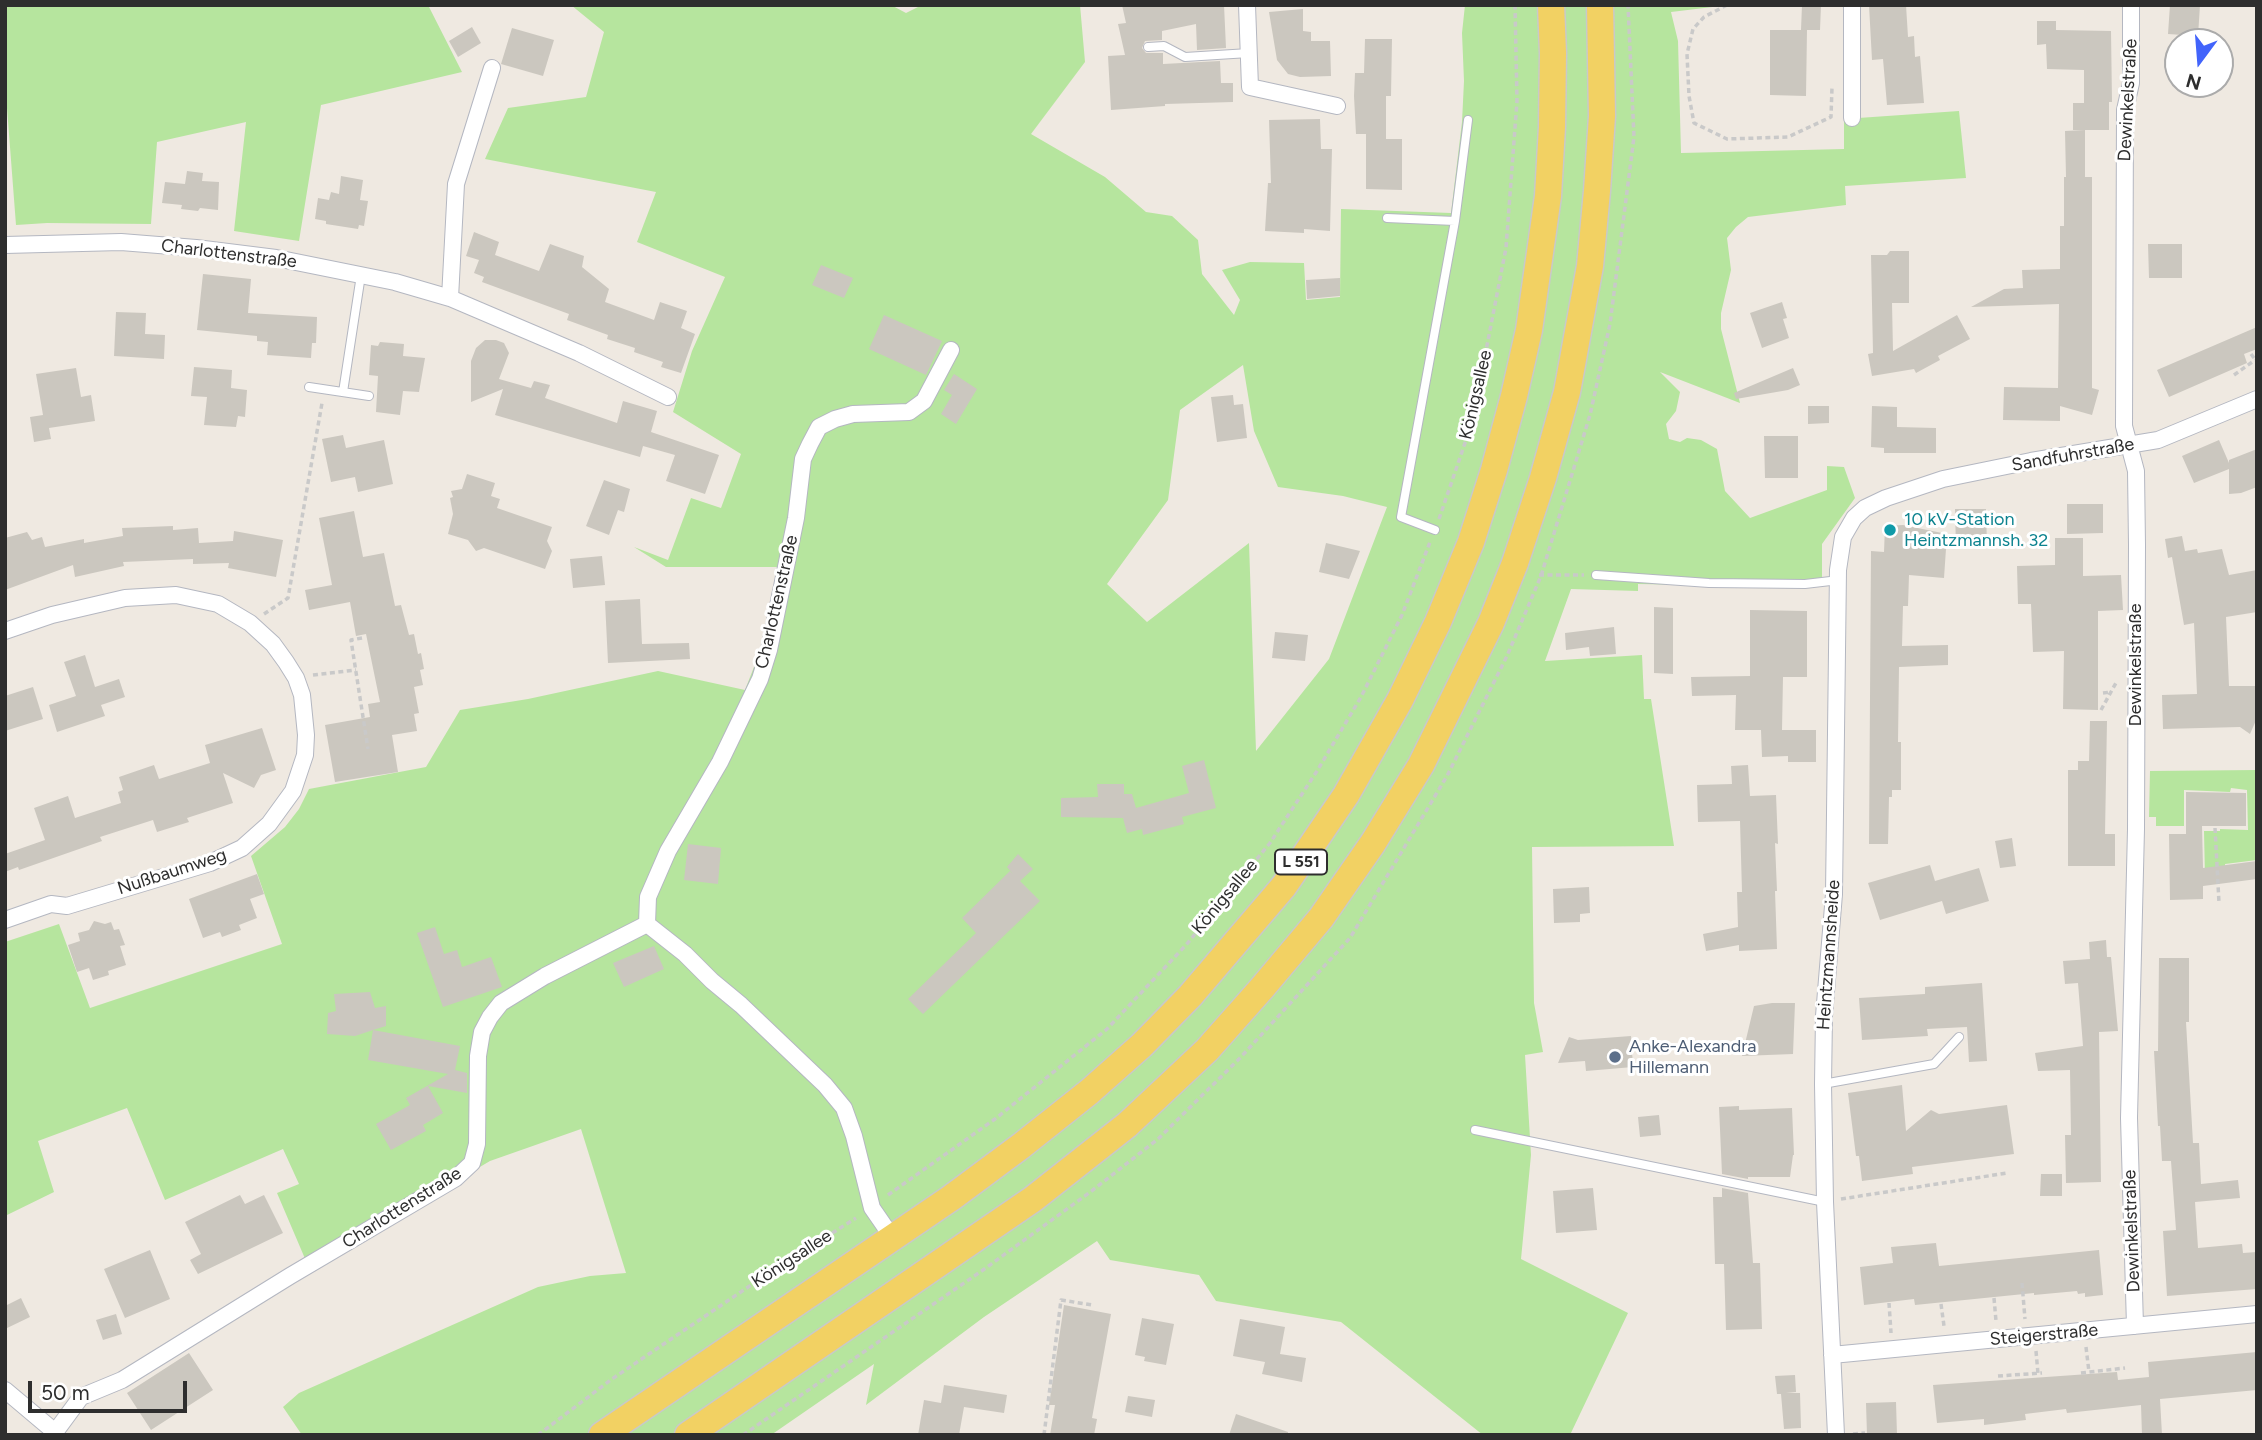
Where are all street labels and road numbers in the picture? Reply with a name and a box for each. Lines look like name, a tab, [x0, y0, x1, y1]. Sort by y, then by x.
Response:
street label: Dewinkelstraße	[2114, 38, 2142, 162]
street label: Charlottenstraße	[160, 235, 298, 273]
street label: Königsallee	[1455, 348, 1497, 442]
street label: Sandfuhrstraße	[2010, 434, 2136, 476]
street label: Charlottenstraße	[751, 533, 803, 671]
street label: Dewinkelstraße	[2125, 603, 2147, 727]
street label: Nußbaumweg	[115, 844, 229, 900]
road number: L 551	[1275, 849, 1327, 874]
street label: Königsallee	[1187, 855, 1263, 939]
street label: Heintzmannsheide	[1813, 879, 1845, 1031]
street label: Charlottenstraße	[338, 1163, 466, 1253]
street label: Dewinkelstraße	[2119, 1169, 2145, 1293]
street label: Königsallee	[748, 1225, 836, 1293]
street label: Steigerstraße	[1989, 1320, 2099, 1350]

